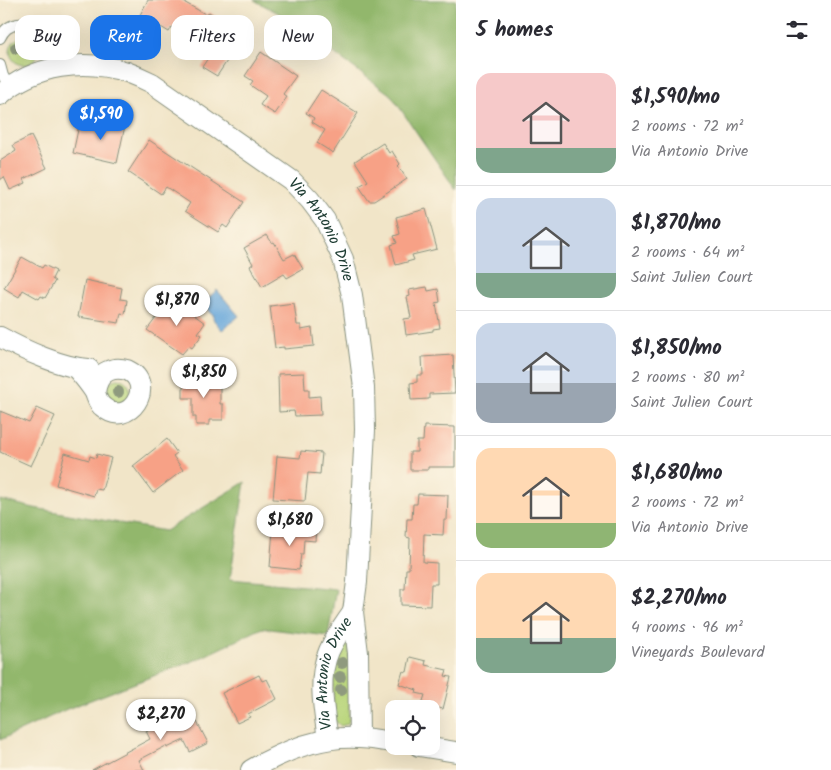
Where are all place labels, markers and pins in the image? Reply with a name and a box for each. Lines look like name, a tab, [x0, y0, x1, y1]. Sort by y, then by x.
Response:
pin: $1,590	[60, 98, 142, 141]
pin: $1,870	[136, 284, 218, 327]
pin: $1,850	[163, 356, 245, 399]
pin: $1,680	[249, 504, 331, 547]
pin: $2,270	[120, 698, 202, 741]

